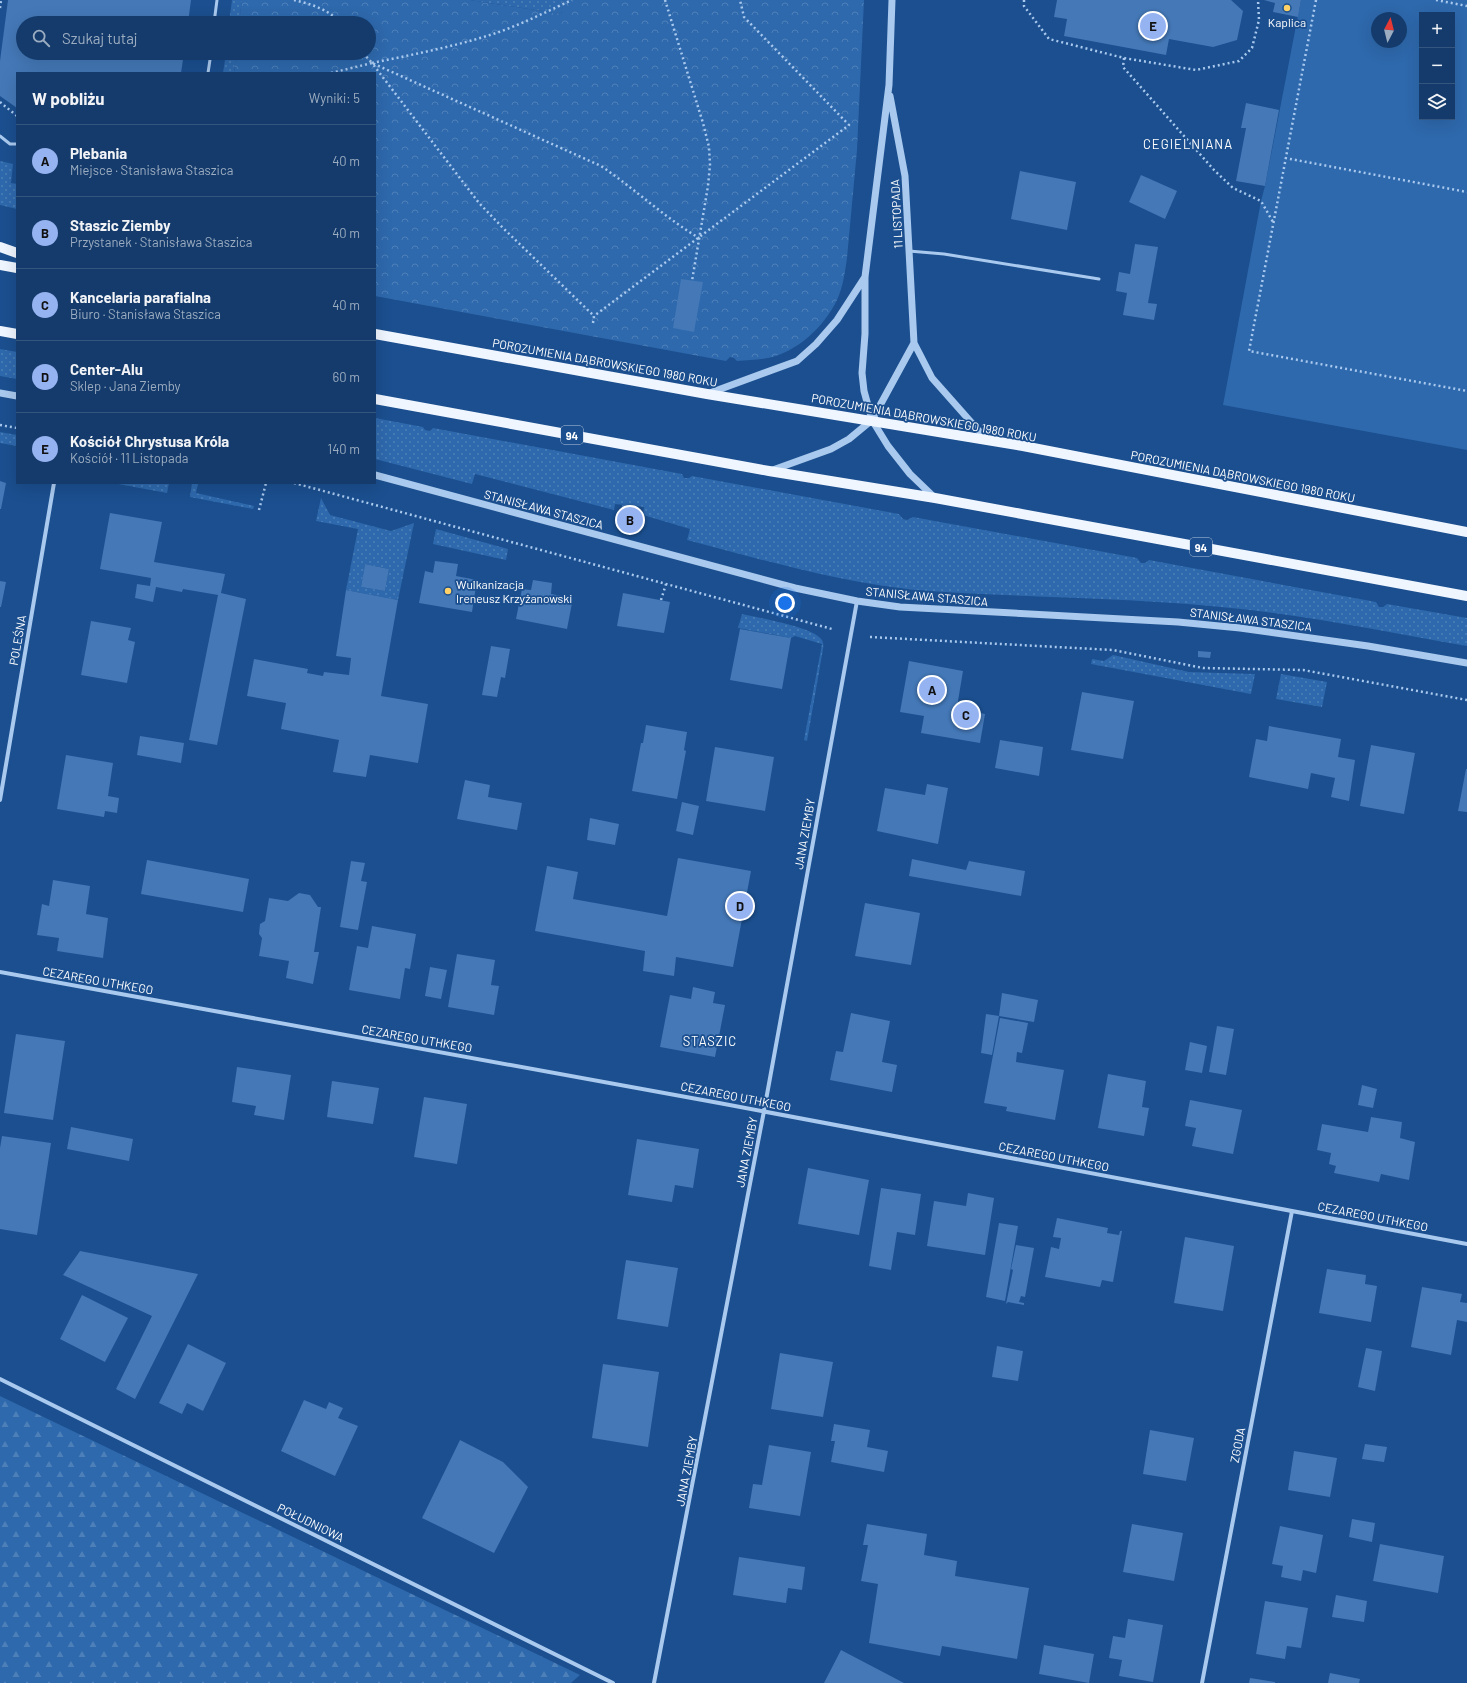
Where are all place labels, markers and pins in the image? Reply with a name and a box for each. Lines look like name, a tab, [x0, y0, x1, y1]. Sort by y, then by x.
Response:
marker: Kaplica	[1282, 3, 1292, 13]
pin: E	[1140, 11, 1166, 41]
place label: Kaplica	[1268, 15, 1306, 29]
pin: B	[617, 505, 643, 535]
place label: Wulkanizacja Ireneusz Krzyżanowski	[456, 577, 572, 605]
marker: Wulkanizacja Ireneusz Krzyżanowski	[443, 586, 453, 596]
pin: A	[919, 675, 945, 705]
pin: C	[953, 700, 979, 730]
pin: D	[727, 891, 753, 921]

